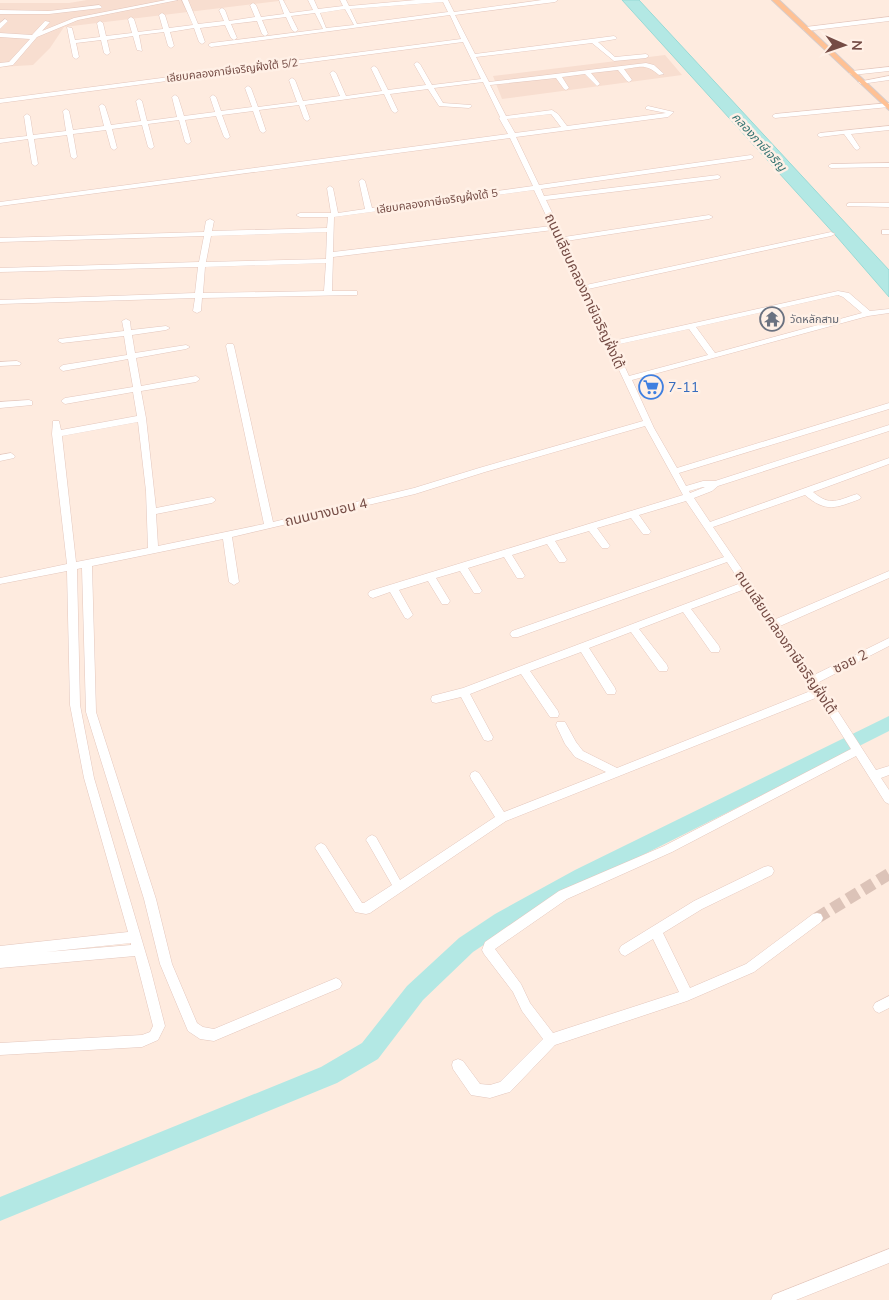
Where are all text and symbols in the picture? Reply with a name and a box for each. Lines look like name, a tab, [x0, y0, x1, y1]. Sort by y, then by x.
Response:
north arrow	[819, 20, 869, 70]
text: N	[847, 40, 866, 51]
street label: เลียบคลองภาษีเจริญฝั่งใต้ 5/2	[165, 54, 299, 86]
water label: คลองภาษีเจริญ	[728, 109, 790, 176]
street label: เลียบคลองภาษีเจริญฝั่งใต้ 5	[375, 185, 499, 217]
street label: ถนนเลียบคลองภาษีเจริญฝั่งใต้	[540, 210, 629, 372]
temple icon: วัดหลักสาม	[759, 306, 785, 332]
place label: วัดหลักสาม	[790, 312, 839, 327]
supermarket icon: 7-11	[638, 374, 664, 400]
place label: 7-11	[668, 378, 699, 397]
street label: ถนนบางบอน 4	[283, 494, 369, 531]
street label: ถนนเลียบคลองภาษีเจริญฝั่งใต้	[730, 566, 841, 718]
street label: ซอย 2	[830, 645, 871, 678]

